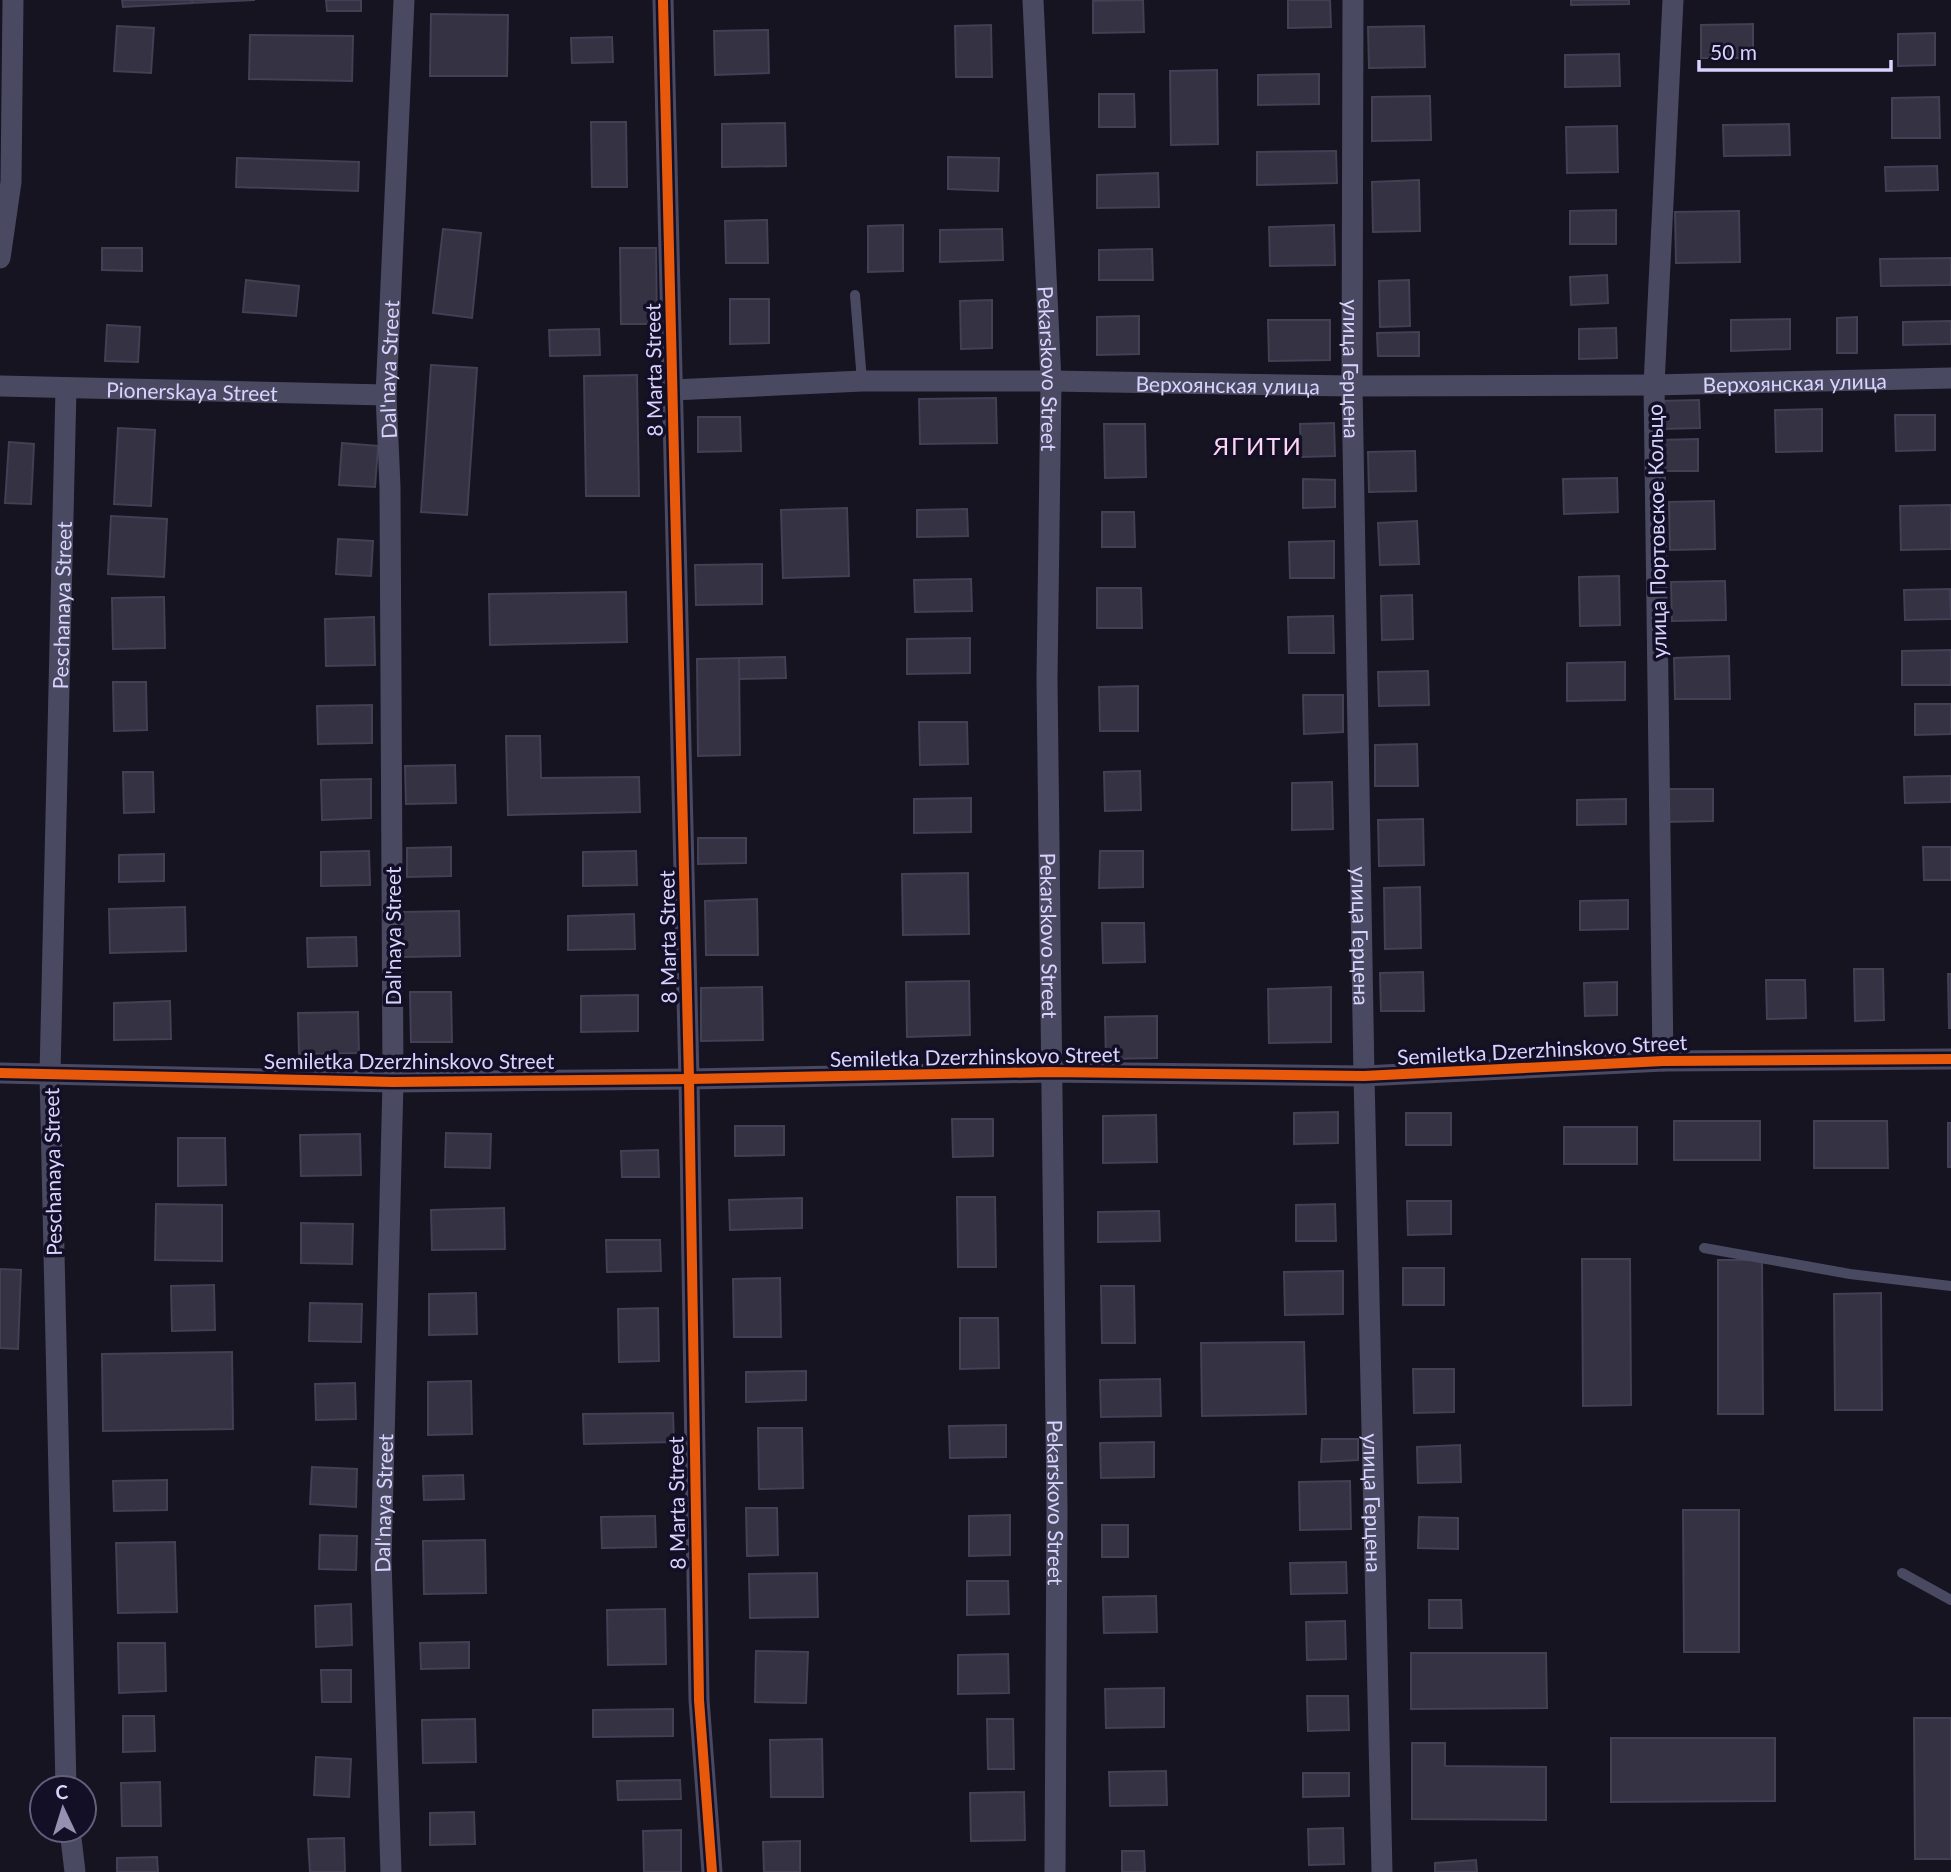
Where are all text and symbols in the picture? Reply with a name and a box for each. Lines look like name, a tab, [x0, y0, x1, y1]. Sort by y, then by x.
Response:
scale bar	[1699, 28, 1892, 72]
text: 50 m	[1710, 39, 1757, 64]
street label: Pekarskovo Street	[1034, 285, 1064, 452]
street label: Dal'naya Street	[373, 299, 403, 439]
street label: улица Герцена	[1339, 299, 1365, 439]
street label: 8 Marta Street	[639, 303, 667, 437]
street label: Верхоянская улица	[1702, 367, 1887, 396]
street label: Верхоянская улица	[1135, 370, 1320, 398]
street label: Pionerskaya Street	[106, 376, 279, 405]
street label: улица Портовское Кольцо	[1641, 404, 1671, 658]
district label: ЯГИТИ	[1212, 431, 1303, 460]
street label: Peschanaya Street	[46, 521, 75, 690]
street label: Pekarskovo Street	[1037, 852, 1064, 1019]
street label: Dal'naya Street	[380, 866, 405, 1006]
street label: улица Герцена	[1348, 866, 1375, 1006]
street label: 8 Marta Street	[653, 870, 681, 1004]
street label: Semiletka Dzerzhinskovo Street	[1396, 1029, 1688, 1069]
street label: Semiletka Dzerzhinskovo Street	[830, 1041, 1121, 1071]
street label: Semiletka Dzerzhinskovo Street	[264, 1048, 555, 1073]
street label: Peschanaya Street	[38, 1087, 66, 1256]
street label: Pekarskovo Street	[1043, 1419, 1070, 1586]
street label: Dal'naya Street	[368, 1433, 397, 1573]
street label: улица Герцена	[1360, 1433, 1388, 1573]
street label: 8 Marta Street	[662, 1436, 690, 1570]
north arrow	[28, 1774, 98, 1844]
text: С	[55, 1780, 69, 1803]

